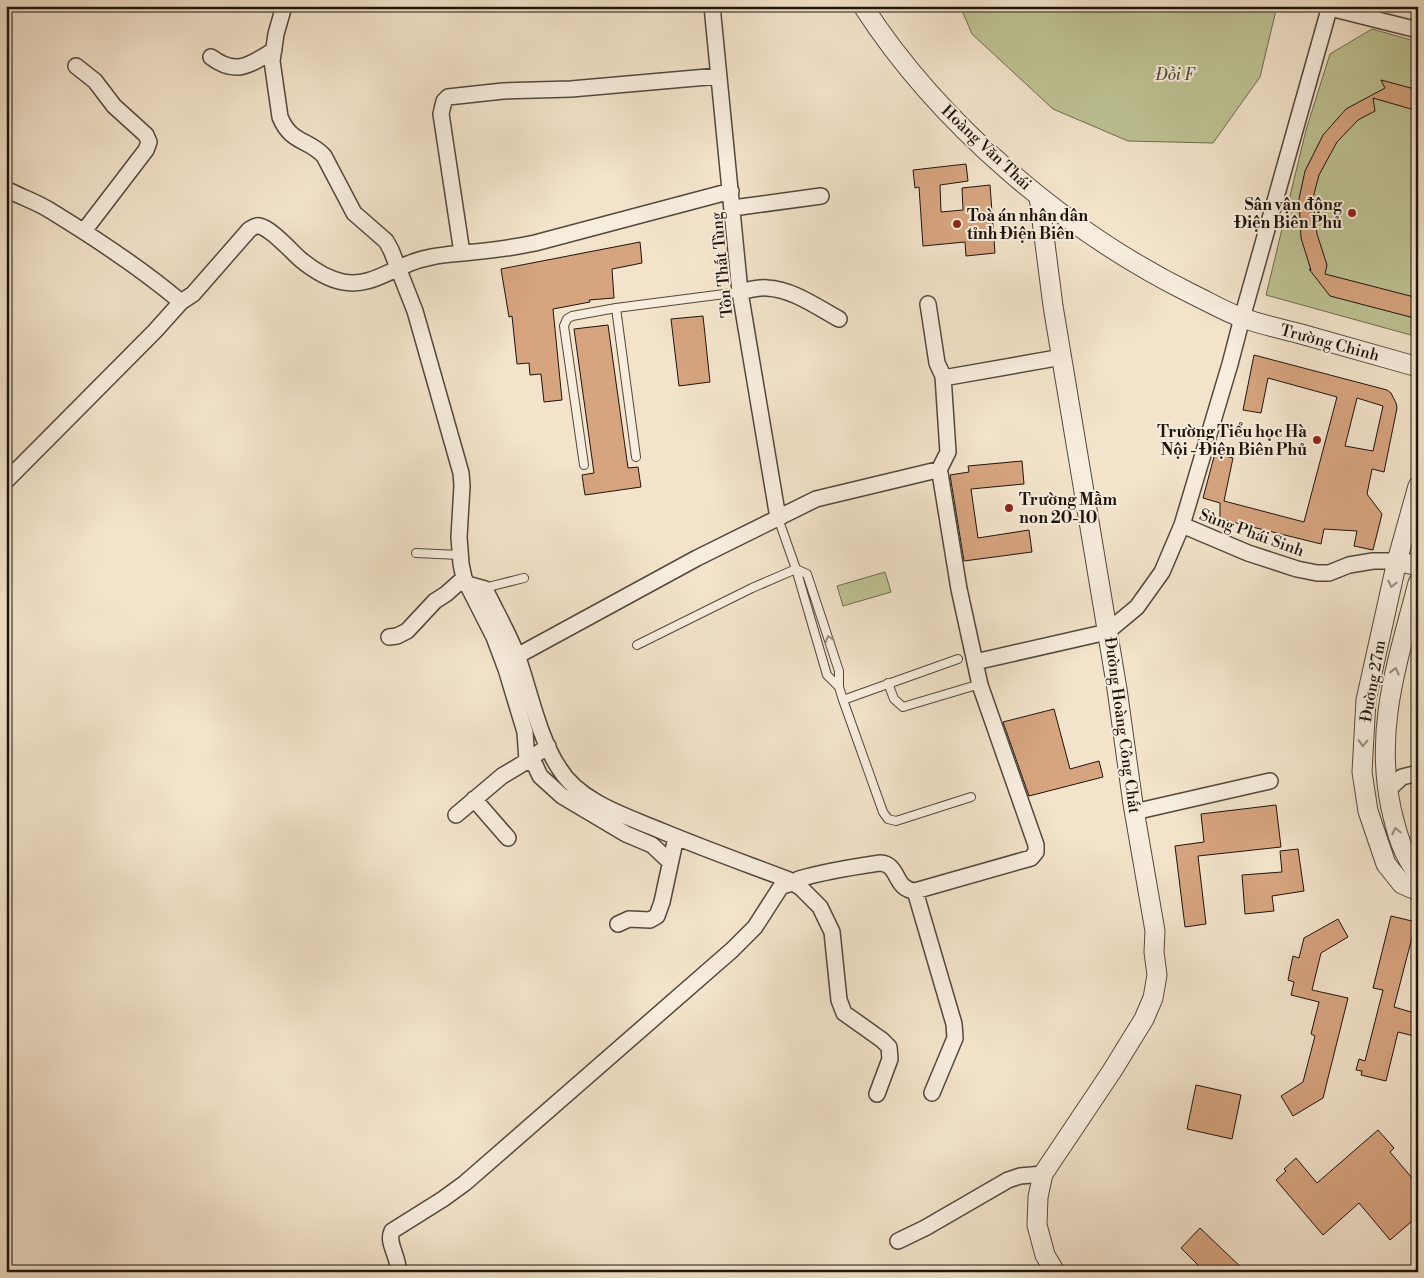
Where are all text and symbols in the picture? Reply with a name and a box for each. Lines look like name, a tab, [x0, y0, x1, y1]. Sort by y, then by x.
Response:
park label: Đồi F	[1154, 65, 1196, 85]
street label: Hoàng Văn Thái	[937, 101, 1036, 195]
place label: Sân vận động Điện Biên Phủ	[1233, 195, 1343, 233]
place label: Toà án nhân dân tỉnh Điện Biên	[967, 206, 1088, 244]
marker: Sân vận động Điện Biên Phủ	[1346, 207, 1358, 219]
street label: Tôn Thất Tùng	[706, 210, 737, 319]
marker: Toà án nhân dân tỉnh Điện Biên	[951, 218, 963, 230]
street label: Trường Chinh	[1278, 320, 1382, 366]
place label: Trường Tiểu học Hà Nội - Điện Biên Phủ	[1157, 422, 1307, 460]
marker: Trường Tiểu học Hà Nội - Điện Biên Phủ	[1311, 434, 1323, 446]
place label: Trường Mầm non 20-10	[1019, 490, 1117, 528]
marker: Trường Mầm non 20-10	[1003, 502, 1015, 514]
street label: Sùng Phái Sinh	[1196, 505, 1307, 561]
one-way arrow	[1387, 579, 1398, 588]
one-way arrow	[824, 636, 834, 644]
street label: Đường Hoàng Công Chất	[1100, 636, 1144, 815]
street label: Đường 27m	[1356, 639, 1390, 724]
one-way arrow	[1389, 666, 1400, 675]
one-way arrow	[1357, 739, 1368, 747]
one-way arrow	[1391, 827, 1402, 836]

